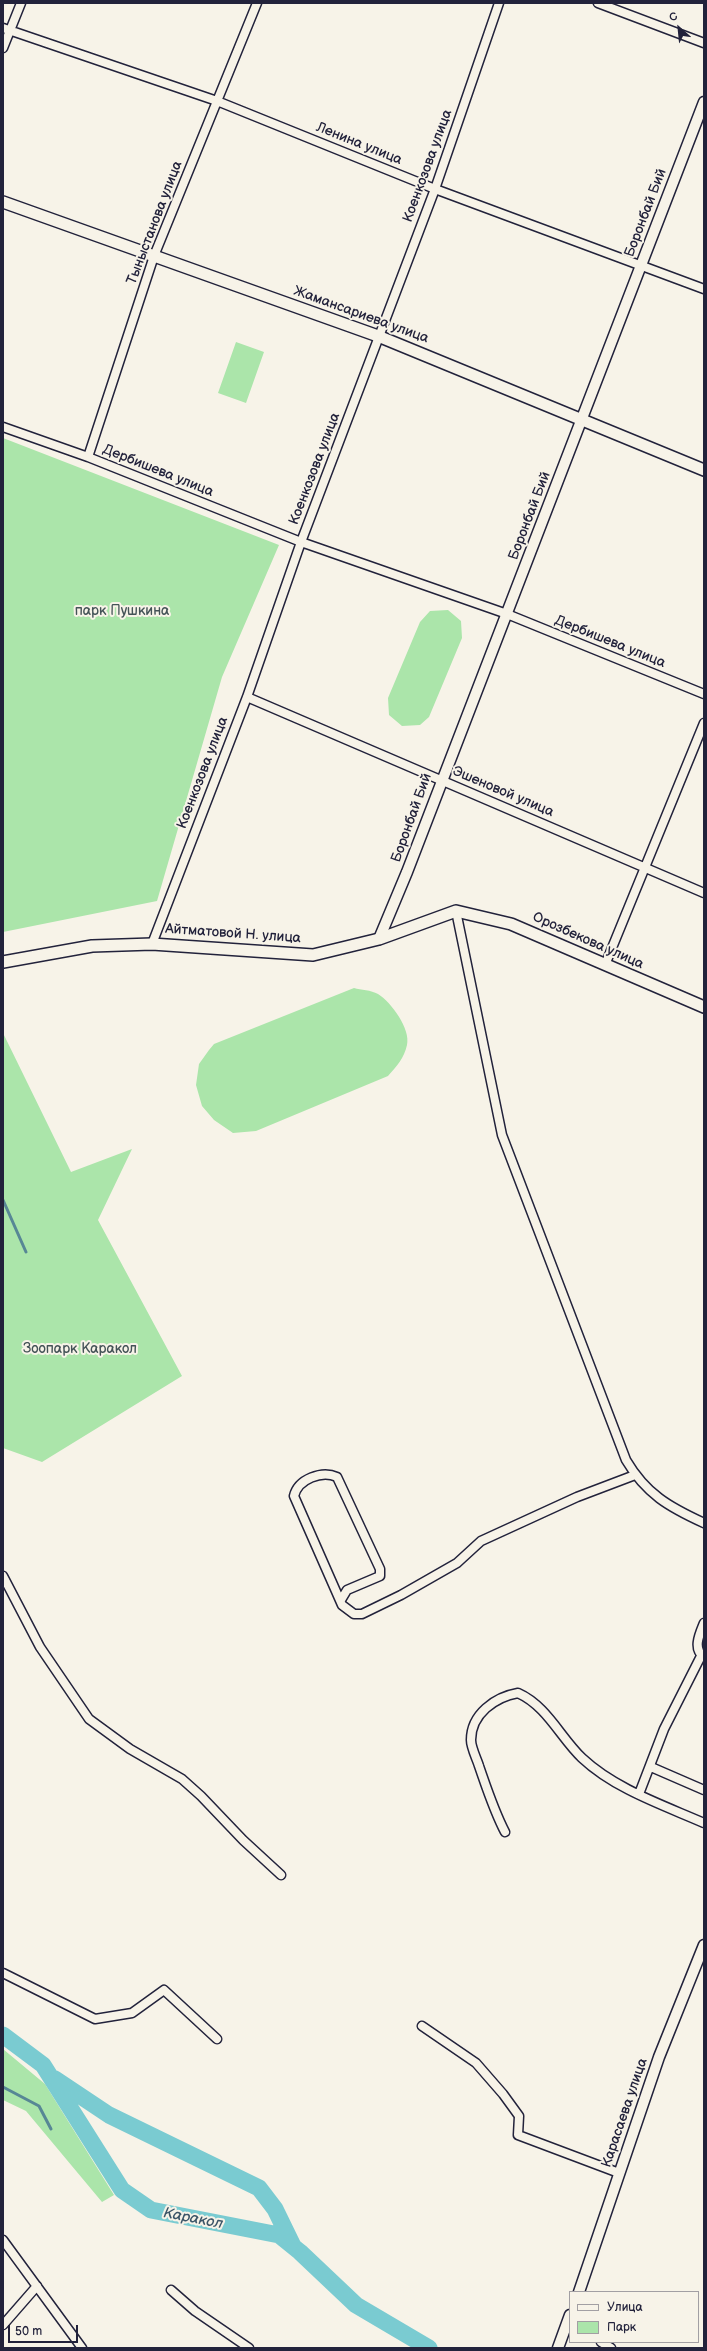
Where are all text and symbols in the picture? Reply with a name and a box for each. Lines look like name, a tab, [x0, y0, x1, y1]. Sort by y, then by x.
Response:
north arrow	[659, 8, 699, 48]
text: С	[667, 9, 680, 24]
street label: Коенкозова улица	[400, 107, 456, 225]
street label: Ленина улица	[314, 119, 404, 169]
street label: Тыныстанова улица	[124, 159, 186, 287]
street label: Боронбай Бий	[621, 166, 671, 260]
street label: Жамансариева улица	[291, 283, 431, 347]
street label: Коенкозова улица	[286, 411, 344, 527]
street label: Дербишева улица	[100, 441, 216, 501]
street label: Боронбай Бий	[505, 469, 555, 563]
park label: парк Пушкина	[75, 603, 169, 619]
street label: Дербишева улица	[552, 612, 668, 672]
street label: Коенкозова улица	[174, 715, 232, 831]
street label: Эшеновой улица	[450, 763, 556, 821]
street label: Боронбай Бий	[388, 771, 436, 865]
street label: Орозбекова улица	[530, 909, 646, 973]
street label: Айтматовой Н. улица	[165, 921, 301, 947]
park label: Зоопарк Каракол	[23, 1341, 137, 1357]
street label: Карасаева улица	[598, 2056, 652, 2170]
water label: Каракол	[162, 2204, 224, 2234]
legend	[569, 2291, 699, 2343]
text: Улица	[607, 2300, 643, 2315]
scale bar	[10, 2317, 80, 2343]
text: Парк	[607, 2320, 636, 2335]
text: 50 m	[15, 2324, 42, 2339]

